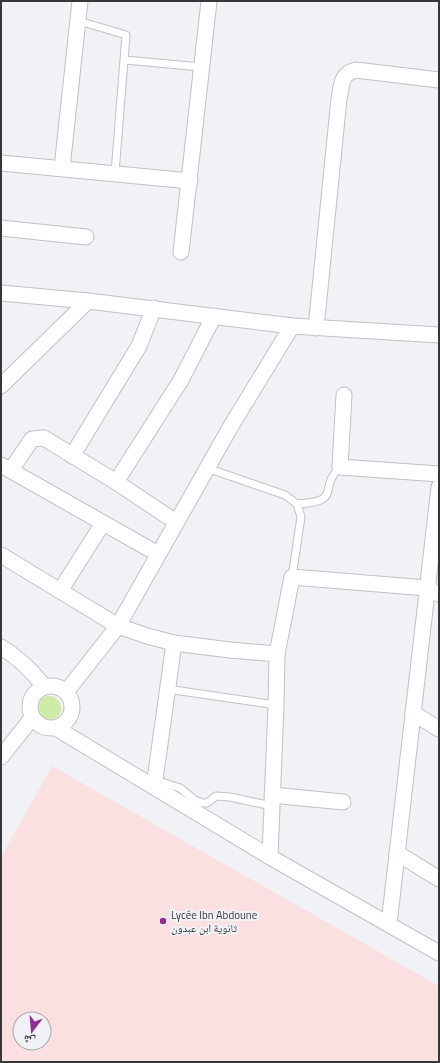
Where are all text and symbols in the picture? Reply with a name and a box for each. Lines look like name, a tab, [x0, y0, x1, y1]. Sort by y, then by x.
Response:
place label: Lycée Ibn Abdoune ثانوية ابن عبدون	[171, 907, 258, 936]
marker: Lycée Ibn Abdoune ثانوية ابن عبدون	[158, 916, 168, 926]
north arrow	[12, 1011, 52, 1051]
text: ش	[21, 1031, 37, 1050]

